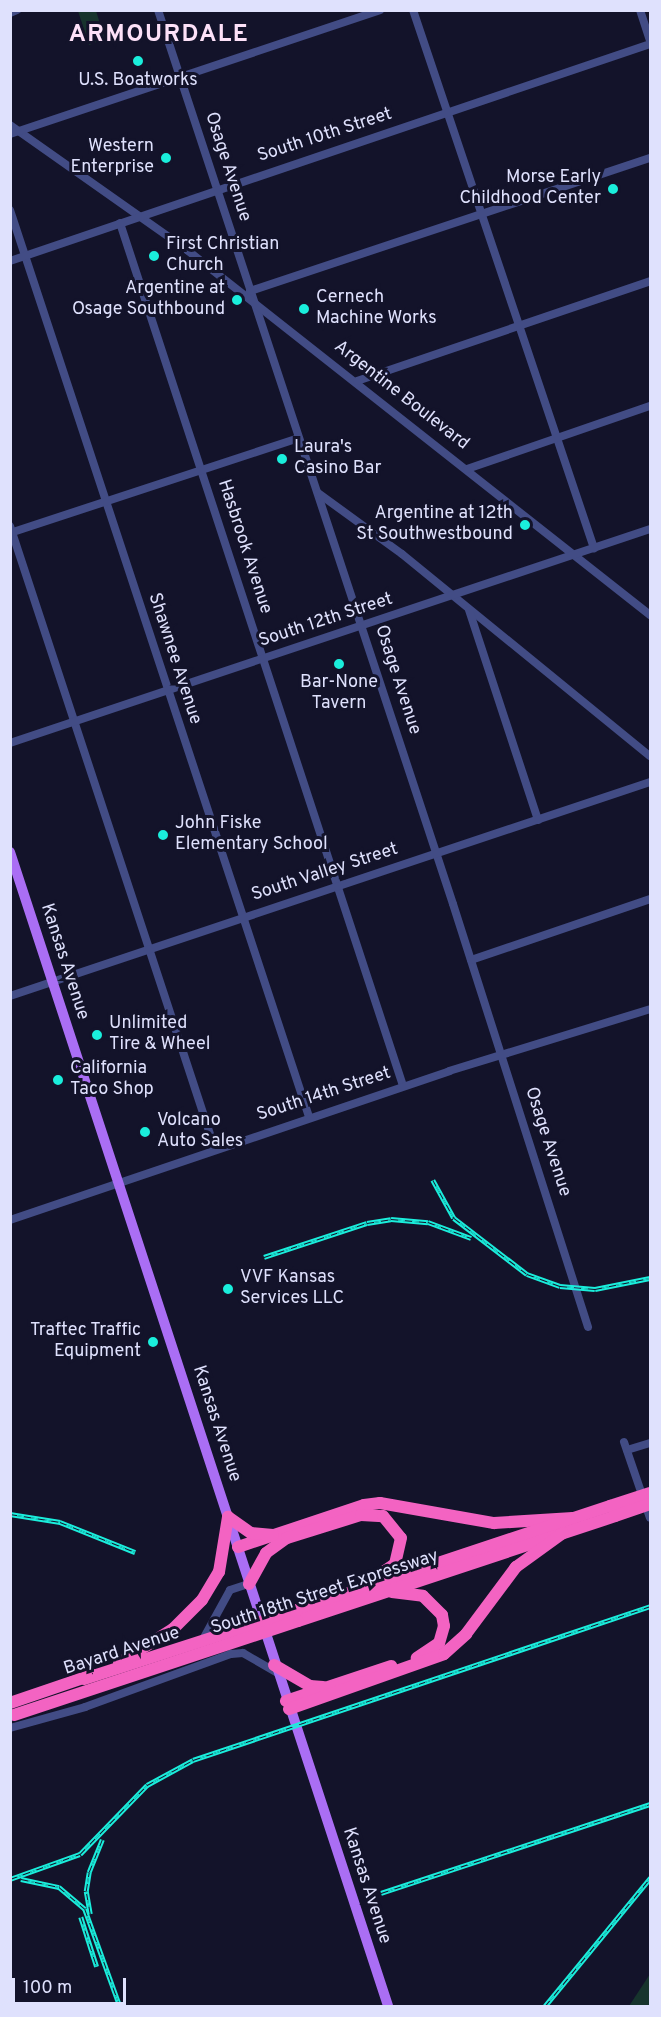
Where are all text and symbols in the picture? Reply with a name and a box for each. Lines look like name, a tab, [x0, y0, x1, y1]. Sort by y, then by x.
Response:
district label: ARMOURDALE	[69, 22, 249, 50]
marker: U.S. Boatworks	[131, 54, 145, 68]
place label: U.S. Boatworks	[78, 70, 198, 92]
street label: South 10th Street	[255, 104, 395, 168]
street label: Osage Avenue	[199, 109, 255, 225]
place label: Western Enterprise	[71, 137, 154, 180]
marker: Western Enterprise	[159, 151, 173, 165]
place label: Morse Early Childhood Center	[459, 168, 601, 210]
marker: Morse Early Childhood Center	[606, 182, 620, 196]
place label: First Christian Church	[166, 235, 279, 278]
marker: First Christian Church	[147, 249, 161, 263]
place label: Argentine at Osage Southbound	[72, 279, 225, 322]
place label: Cernech Machine Works	[316, 288, 437, 330]
marker: Argentine at Osage Southbound	[230, 293, 244, 307]
marker: Cernech Machine Works	[297, 302, 311, 316]
street label: Argentine Boulevard	[329, 337, 473, 455]
place label: Laura's Casino Bar	[294, 438, 381, 480]
marker: Laura's Casino Bar	[275, 452, 289, 466]
street label: Hasbrook Avenue	[212, 477, 276, 617]
place label: Argentine at 12th St Southwestbound	[356, 504, 513, 546]
marker: Argentine at 12th St Southwestbound	[518, 518, 532, 532]
street label: South 12th Street	[256, 589, 396, 653]
street label: Shawnee Avenue	[142, 590, 206, 728]
street label: Osage Avenue	[369, 622, 425, 738]
marker: Bar-None Tavern	[332, 657, 346, 671]
place label: Bar-None Tavern	[300, 673, 378, 716]
place label: John Fiske Elementary School	[175, 814, 328, 856]
marker: John Fiske Elementary School	[156, 828, 170, 842]
street label: South Valley Street	[249, 839, 401, 907]
street label: Kansas Avenue	[35, 901, 93, 1023]
place label: Unlimited Tire & Wheel	[109, 1014, 211, 1056]
marker: Unlimited Tire & Wheel	[90, 1028, 104, 1042]
place label: California Taco Shop	[70, 1059, 154, 1102]
street label: South 14th Street	[254, 1063, 394, 1127]
marker: California Taco Shop	[51, 1073, 65, 1087]
street label: Osage Avenue	[519, 1084, 575, 1200]
place label: Volcano Auto Sales	[157, 1111, 243, 1154]
marker: Volcano Auto Sales	[138, 1125, 152, 1139]
place label: VVF Kansas Services LLC	[240, 1268, 344, 1310]
marker: VVF Kansas Services LLC	[221, 1282, 235, 1296]
place label: Traftec Traffic Equipment	[29, 1321, 141, 1364]
marker: Traftec Traffic Equipment	[146, 1335, 160, 1349]
street label: Kansas Avenue	[187, 1363, 245, 1485]
street label: South 18th Street Expressway	[208, 1546, 442, 1640]
street label: Bayard Avenue	[61, 1623, 183, 1681]
street label: Kansas Avenue	[337, 1825, 395, 1947]
scale bar	[15, 1966, 129, 2004]
text: 100 m	[23, 1977, 72, 2000]

